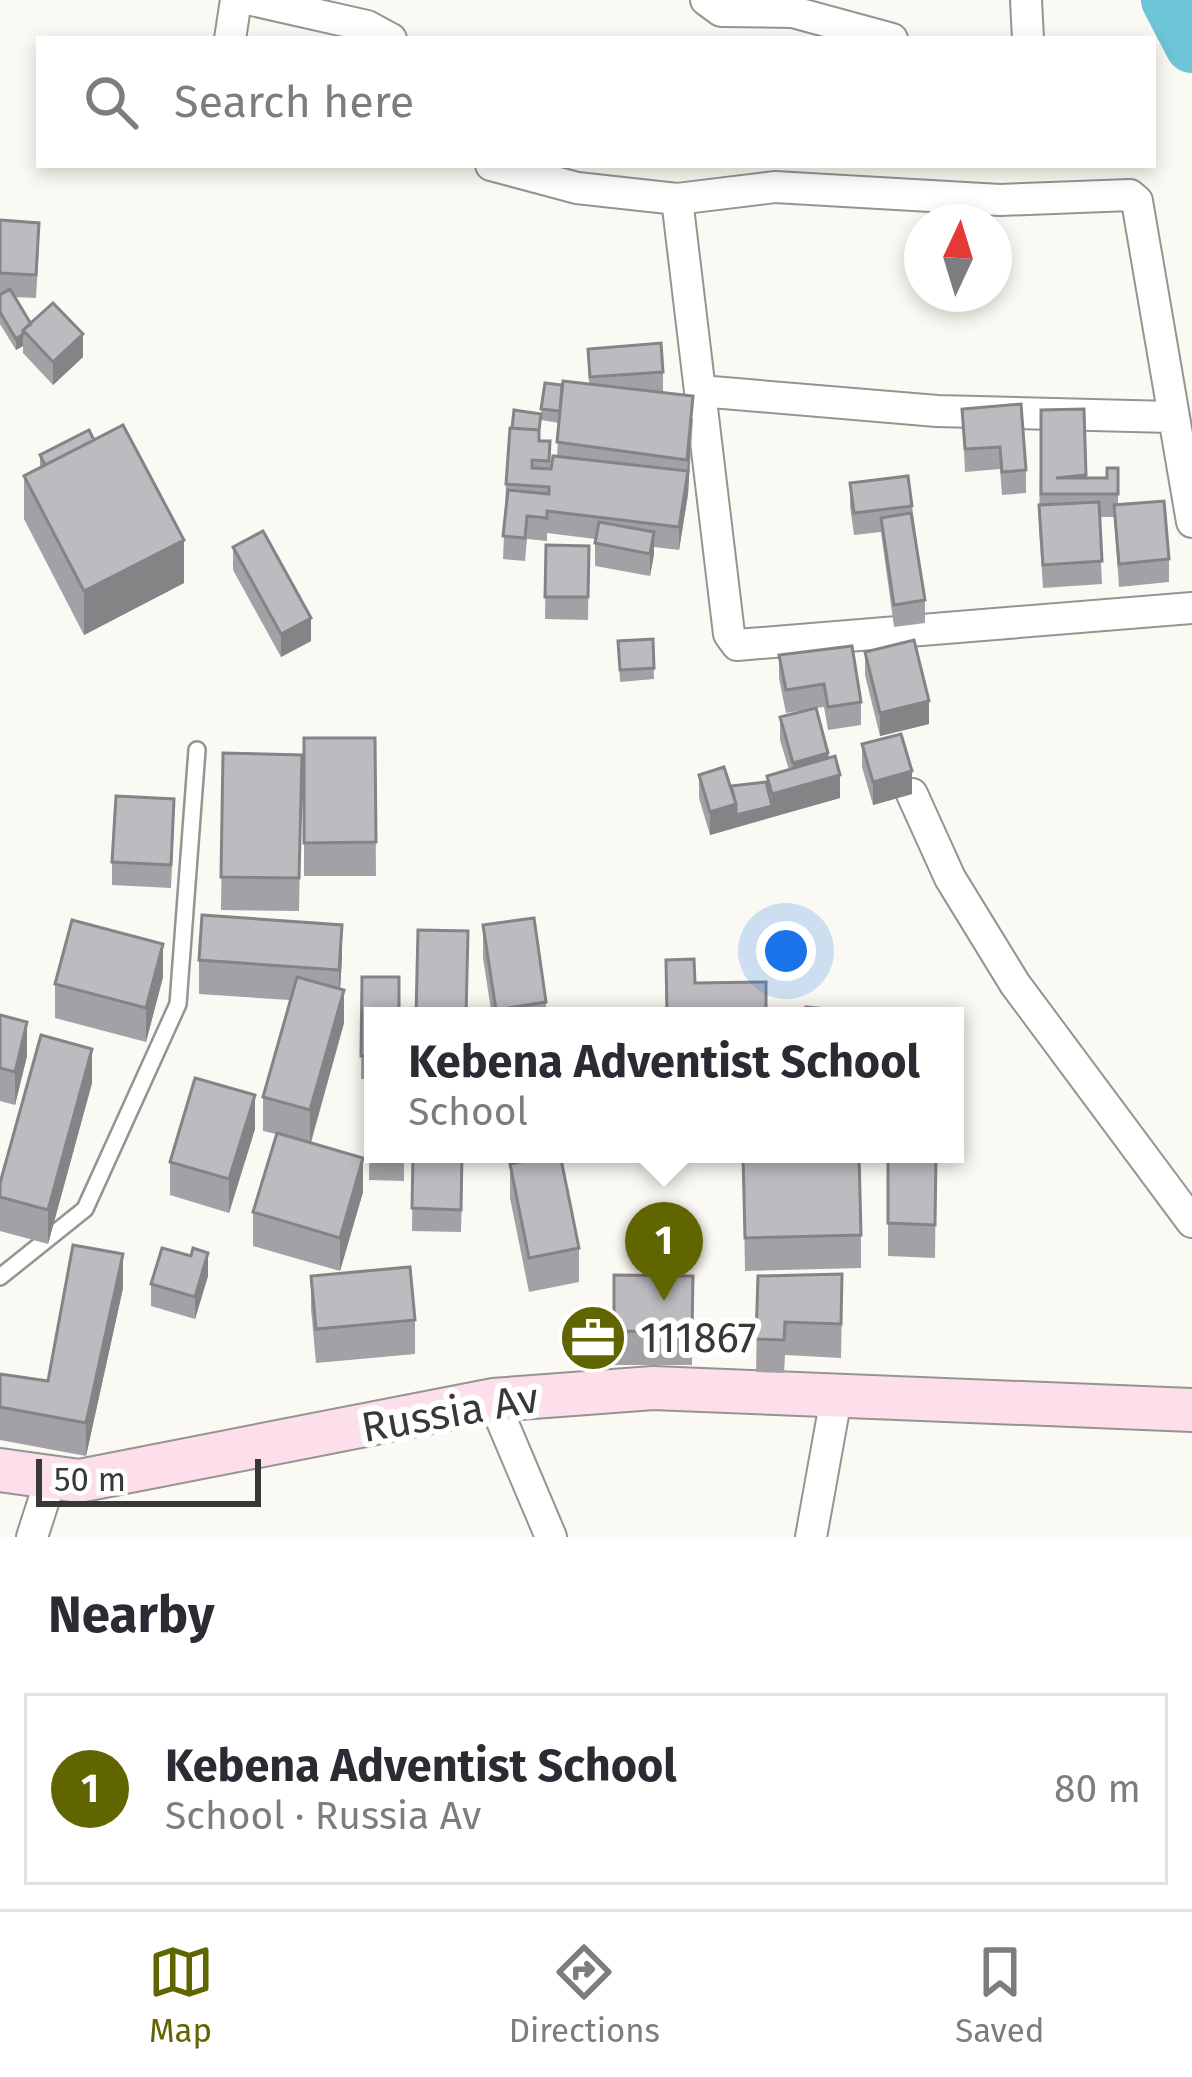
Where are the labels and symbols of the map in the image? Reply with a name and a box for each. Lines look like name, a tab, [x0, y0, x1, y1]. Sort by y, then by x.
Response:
north arrow	[904, 204, 1012, 312]
your location	[756, 921, 816, 981]
pin: 1	[625, 1202, 703, 1301]
office icon: 111867	[558, 1303, 628, 1373]
place label: 111867	[640, 1313, 757, 1363]
street label: Russia Av	[357, 1373, 543, 1453]
scale bar	[36, 1453, 261, 1506]

